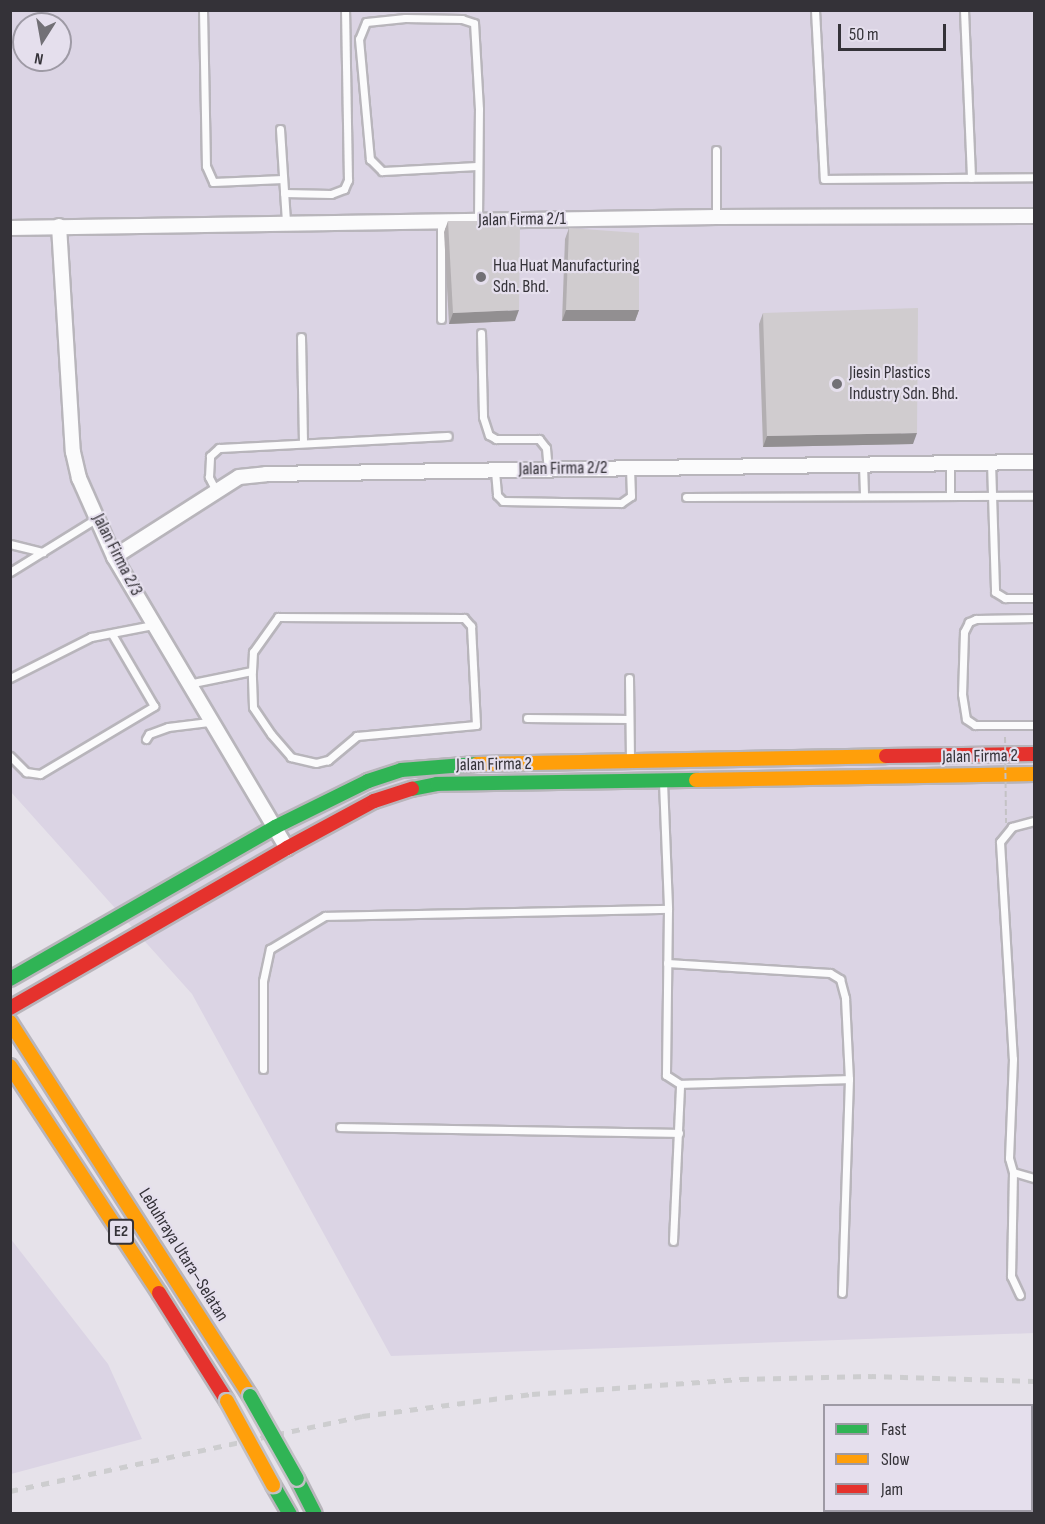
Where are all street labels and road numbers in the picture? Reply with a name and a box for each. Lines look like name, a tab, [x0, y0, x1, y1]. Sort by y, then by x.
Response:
street label: Jalan Firma 2/1	[478, 208, 566, 232]
street label: Jalan Firma 2/2	[518, 457, 608, 481]
street label: Jalan Firma 2/3	[87, 510, 147, 600]
street label: Jalan Firma 2	[942, 746, 1018, 768]
street label: Jalan Firma 2	[456, 754, 532, 776]
street label: Lebuhraya Utara–Selatan	[133, 1185, 233, 1325]
road number: E2	[108, 1219, 134, 1245]

